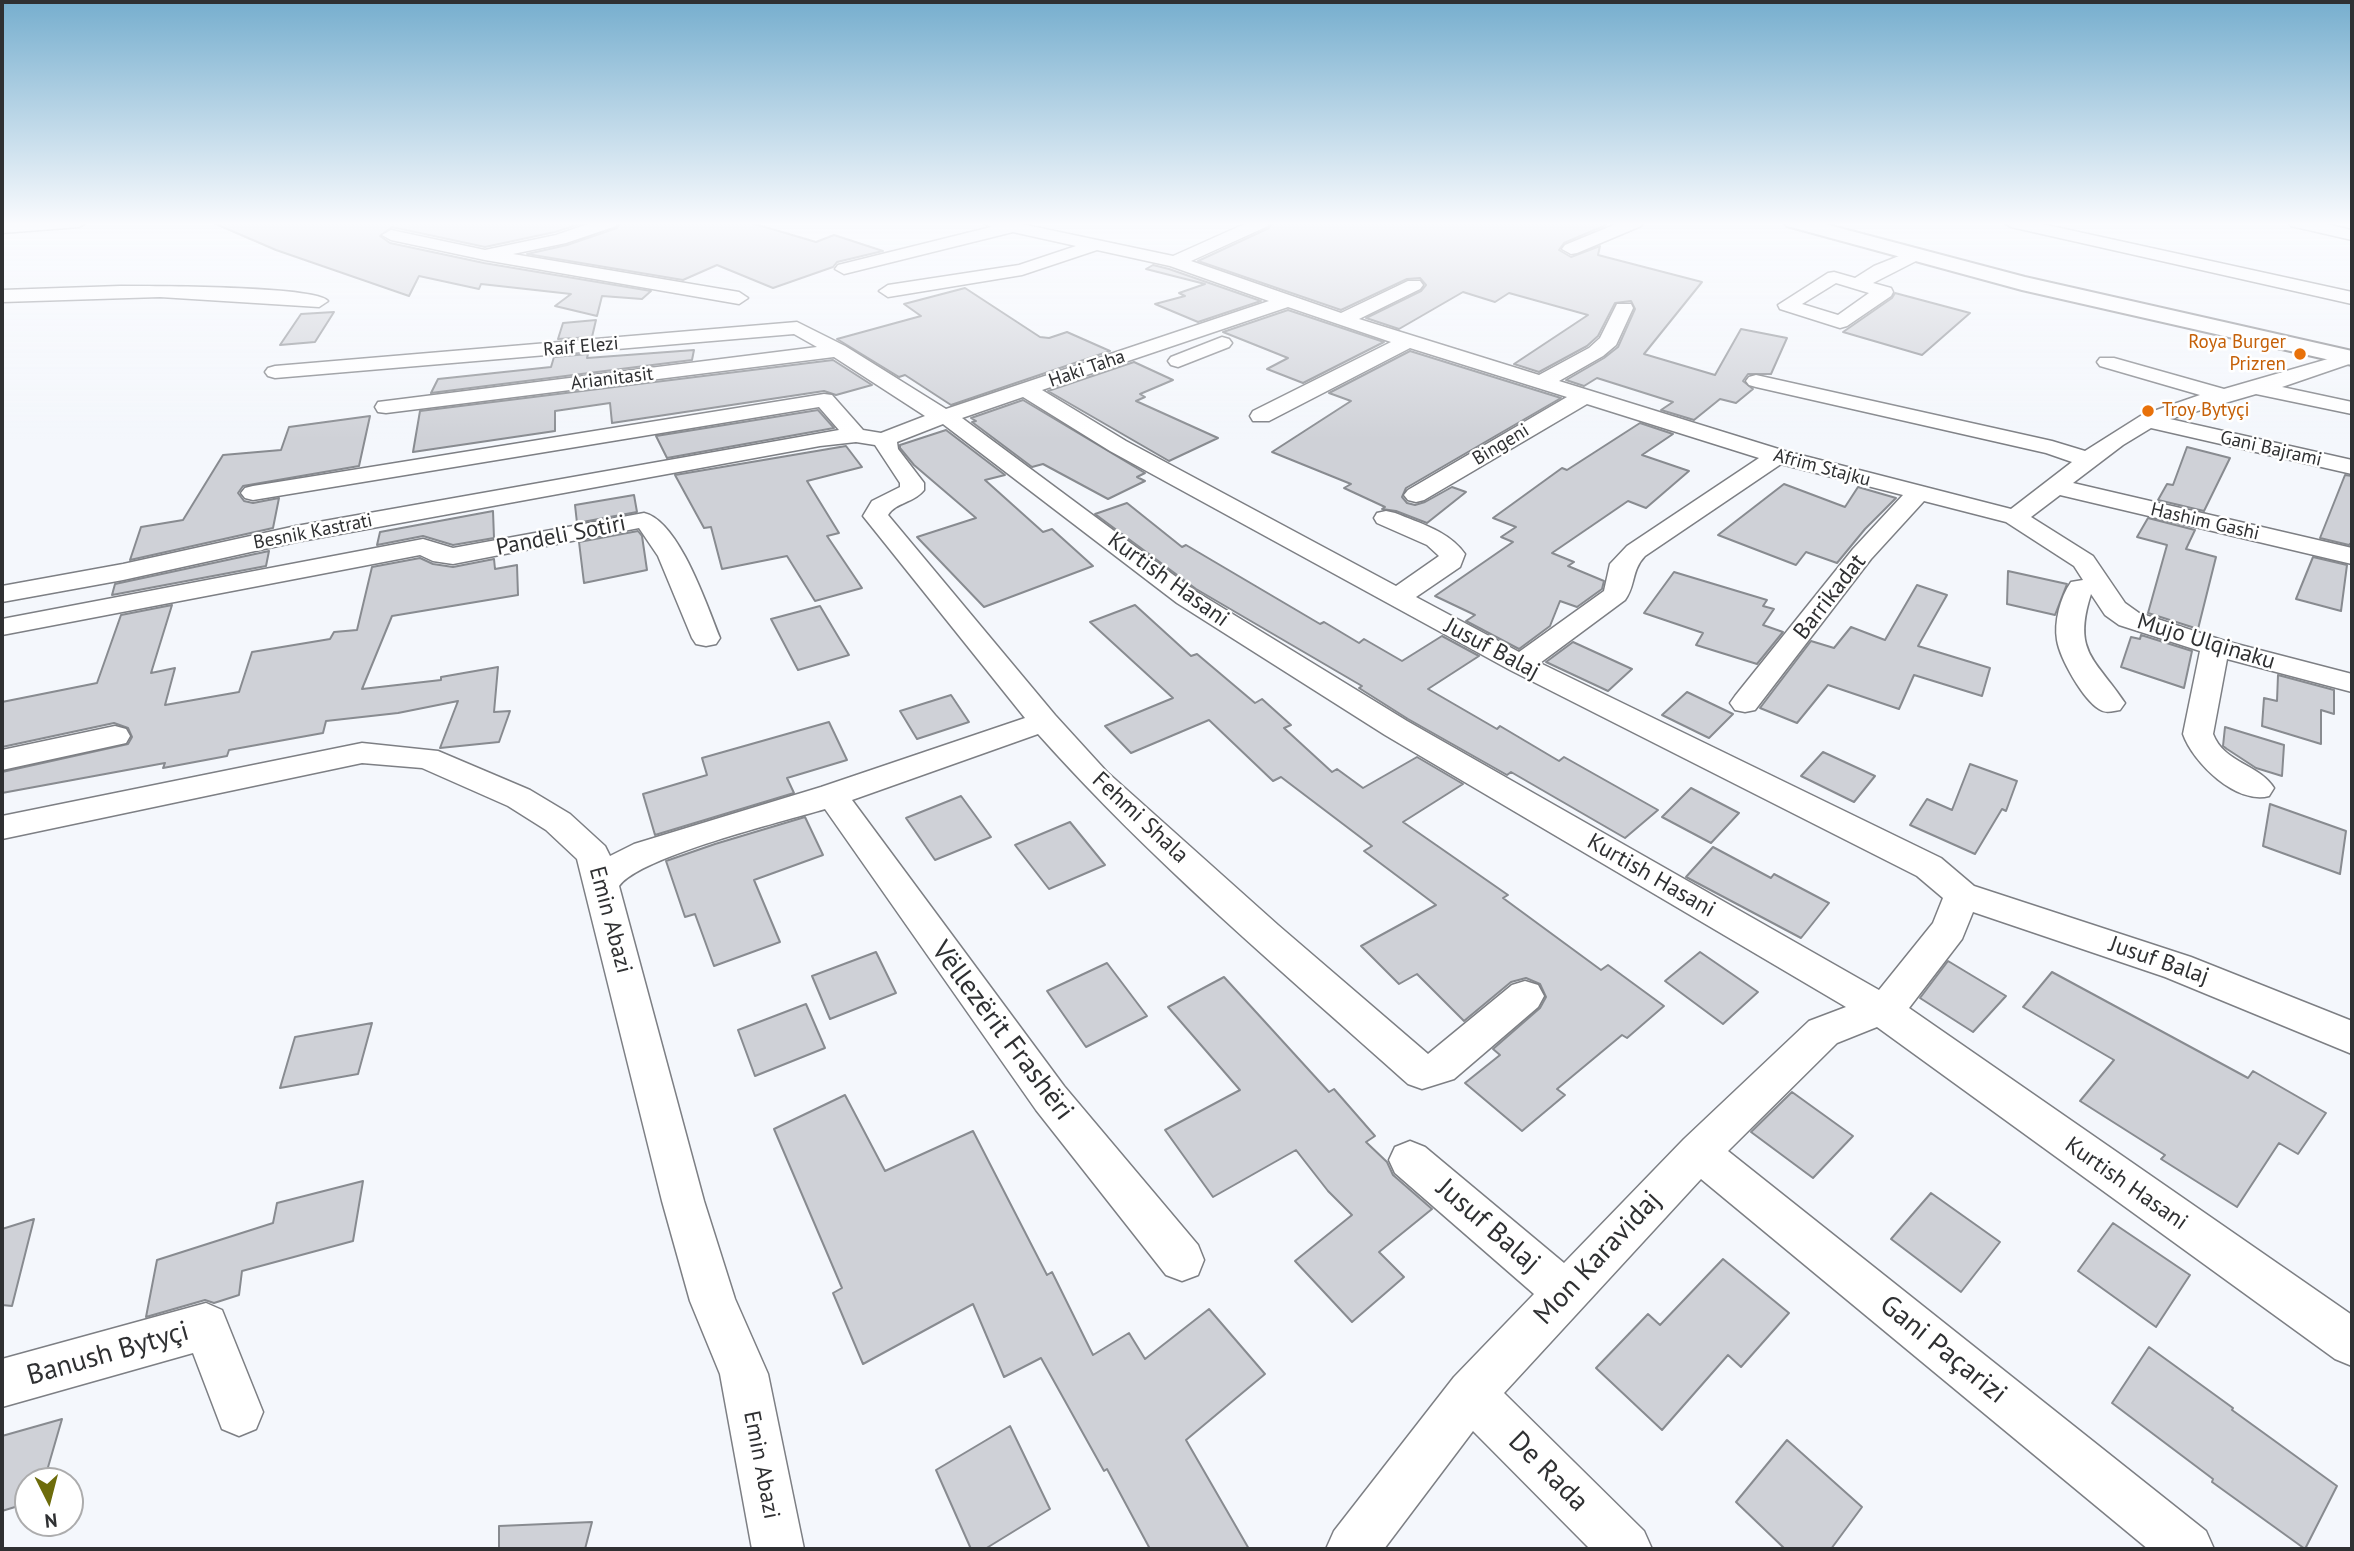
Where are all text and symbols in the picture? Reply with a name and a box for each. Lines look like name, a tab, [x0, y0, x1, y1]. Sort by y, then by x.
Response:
street label: Raif Elezi	[542, 332, 620, 362]
place label: Roya Burger Prizren	[2188, 332, 2286, 376]
street label: Haki Taha	[1046, 345, 1128, 393]
marker: Roya Burger Prizren	[2292, 346, 2308, 362]
street label: Arianitasit	[569, 363, 655, 395]
place label: Troy Bytyçi	[2162, 400, 2250, 422]
marker: Troy Bytyçi	[2140, 403, 2156, 419]
street label: Bingeni	[1469, 419, 1533, 471]
street label: Gani Bajrami	[2218, 426, 2324, 472]
street label: Afrim Stajku	[1771, 444, 1873, 492]
street label: Hashim Gashi	[2148, 498, 2262, 546]
street label: Besnik Kastrati	[252, 509, 374, 555]
street label: Pandeli Sotiri	[494, 510, 628, 562]
street label: Kurtish Hasani	[1102, 527, 1234, 633]
street label: Barrikadat	[1788, 549, 1872, 645]
street label: Mujo Ulqinaku	[2134, 608, 2278, 676]
street label: Jusuf Balaj	[1440, 612, 1544, 686]
street label: Fehmi Shala	[1086, 766, 1194, 870]
street label: Kurtish Hasani	[1582, 828, 1720, 924]
street label: Emin Abazi	[582, 863, 638, 977]
street label: Jusuf Balaj	[2105, 931, 2213, 991]
street label: Vëllezërit Frashëri	[924, 935, 1080, 1127]
street label: Kurtish Hasani	[2059, 1132, 2193, 1236]
street label: Jusuf Balaj	[1429, 1172, 1547, 1280]
street label: Mon Karavidaj	[1527, 1184, 1669, 1332]
street label: Gani Paçarizi	[1873, 1289, 2013, 1411]
street label: Banush Bytyçi	[23, 1315, 193, 1393]
street label: Emin Abazi	[737, 1409, 785, 1521]
street label: De Rada	[1501, 1425, 1595, 1519]
north arrow	[14, 1467, 84, 1537]
text: N	[44, 1508, 58, 1533]

